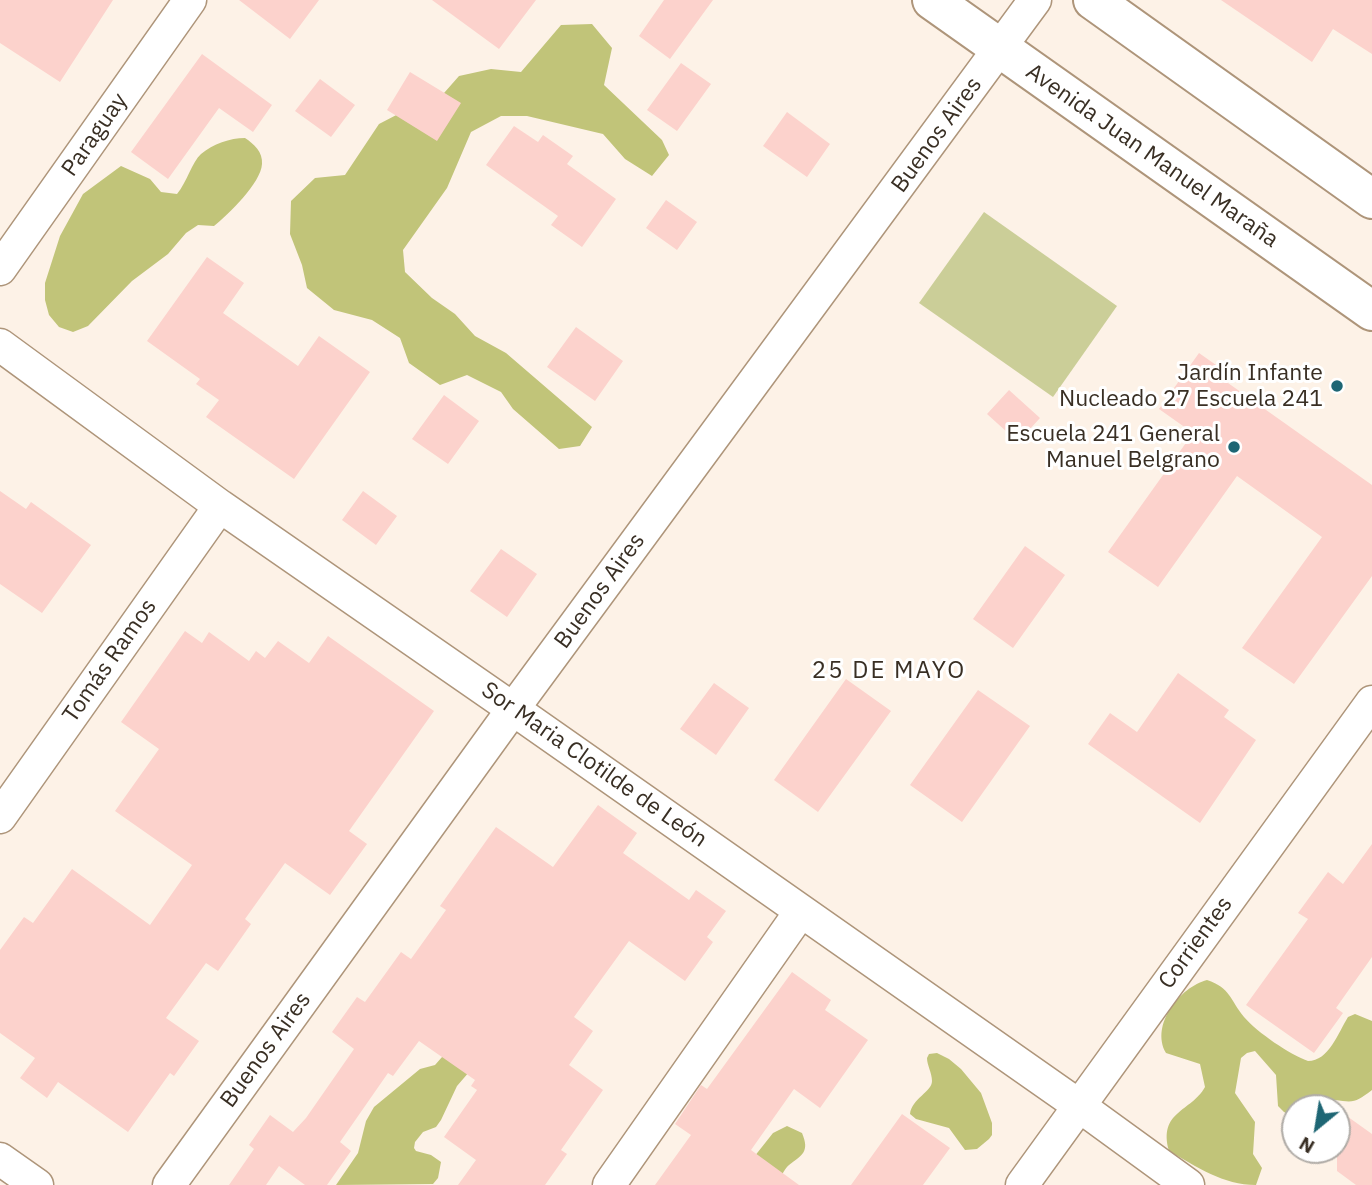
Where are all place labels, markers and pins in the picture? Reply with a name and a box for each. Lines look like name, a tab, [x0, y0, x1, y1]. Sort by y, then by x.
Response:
place label: Jardín Infante Nucleado 27 Escuela 241	[1059, 359, 1323, 413]
marker: Jardín Infante Nucleado 27 Escuela 241	[1329, 378, 1345, 394]
place label: Escuela 241 General Manuel Belgrano	[1006, 420, 1220, 474]
marker: Escuela 241 General Manuel Belgrano	[1226, 439, 1242, 455]

